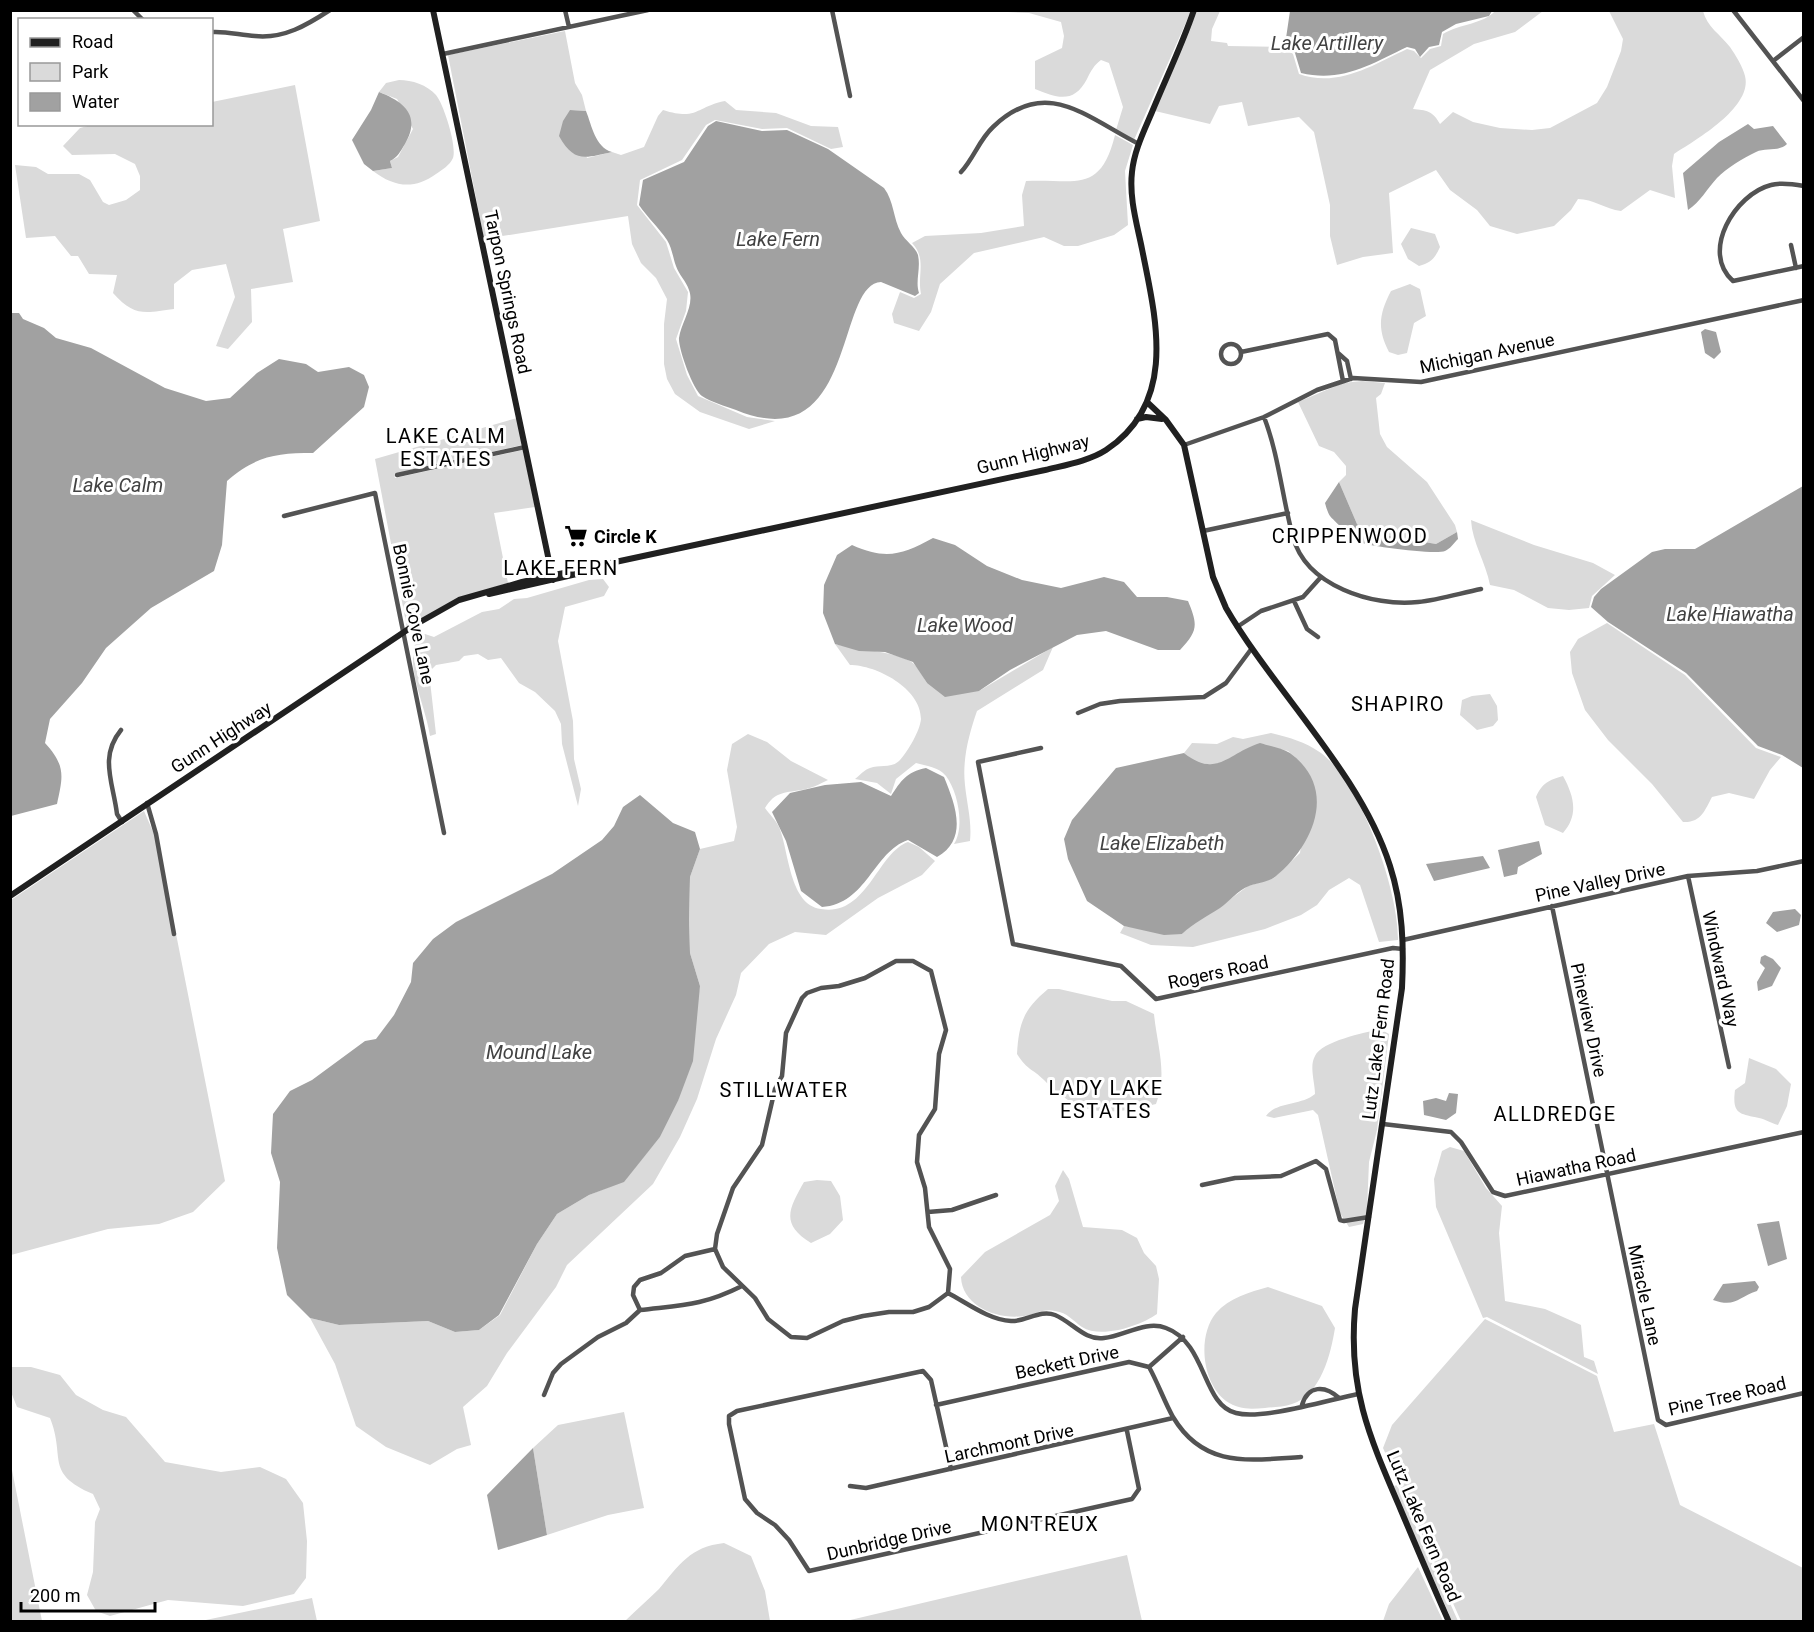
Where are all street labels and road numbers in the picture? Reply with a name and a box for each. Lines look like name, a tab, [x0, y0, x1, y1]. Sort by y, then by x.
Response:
street label: Tarpon Springs Road	[480, 208, 536, 376]
street label: Michigan Avenue	[1418, 328, 1556, 378]
street label: Gunn Highway	[974, 430, 1092, 478]
street label: Bonnie Cove Lane	[389, 542, 439, 686]
street label: Gunn Highway	[167, 696, 276, 777]
street label: Pine Valley Drive	[1533, 858, 1667, 906]
street label: Windward Way	[1698, 909, 1744, 1029]
street label: Rogers Road	[1166, 951, 1270, 993]
street label: Lutz Lake Fern Road	[1358, 957, 1398, 1121]
street label: Pineview Drive	[1567, 961, 1611, 1079]
street label: Hiawatha Road	[1514, 1144, 1638, 1190]
street label: Miracle Lane	[1624, 1243, 1666, 1347]
street label: Beckett Drive	[1013, 1341, 1121, 1383]
street label: Pine Tree Road	[1666, 1372, 1788, 1420]
street label: Larchmont Drive	[942, 1419, 1076, 1467]
street label: Lutz Lake Fern Road	[1383, 1447, 1465, 1605]
street label: Dunbridge Drive	[825, 1515, 953, 1565]

